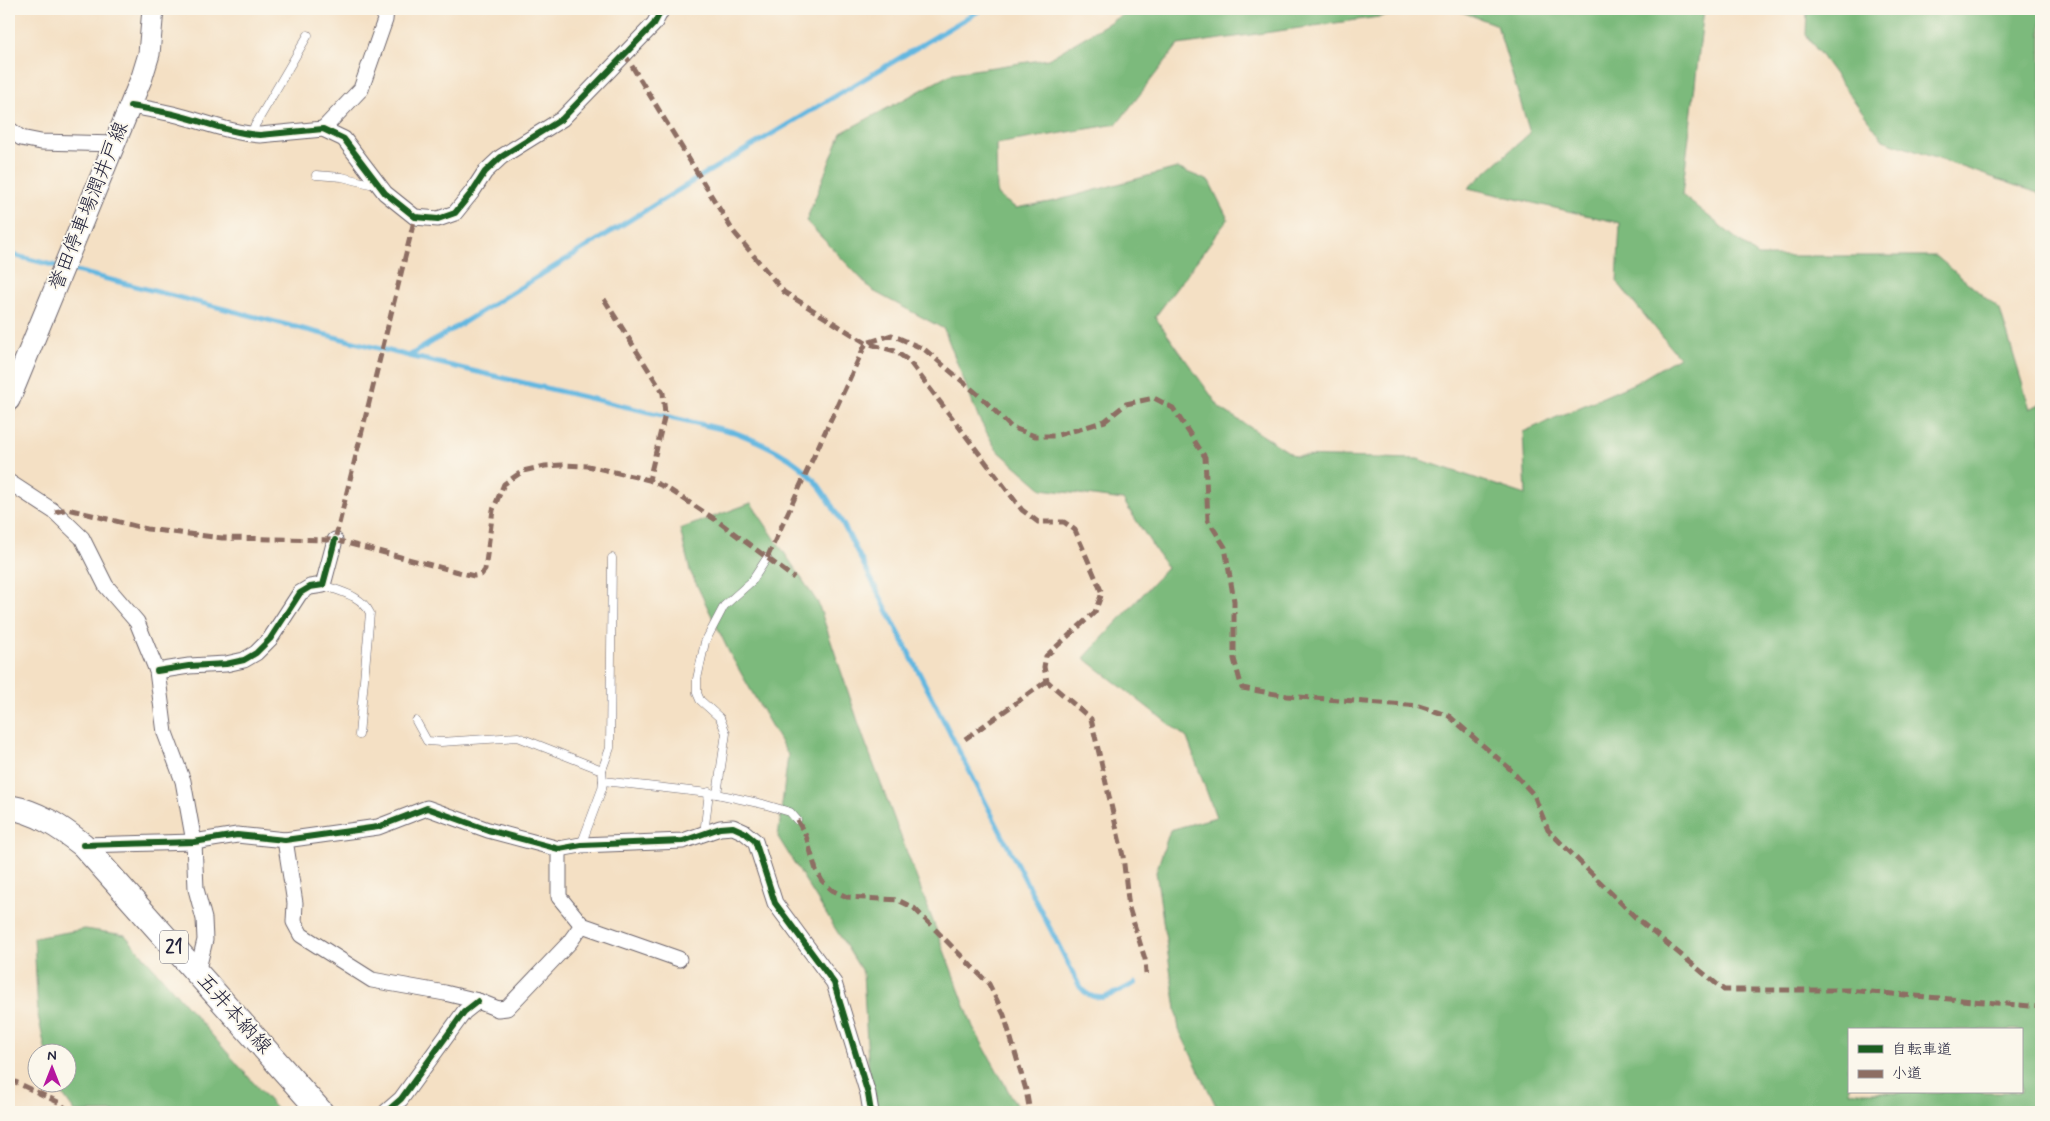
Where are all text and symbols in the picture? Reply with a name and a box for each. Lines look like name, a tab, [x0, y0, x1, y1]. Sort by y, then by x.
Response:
street label: 誉田停車場潤井戸線	[43, 117, 135, 295]
road number: 21	[160, 930, 188, 964]
street label: 五井本納線	[191, 968, 277, 1060]
legend	[1848, 1028, 2022, 1094]
text: 自転車道	[1892, 1040, 1952, 1060]
north arrow	[28, 1044, 78, 1094]
text: N	[47, 1047, 57, 1065]
text: 小道	[1892, 1064, 1922, 1084]

